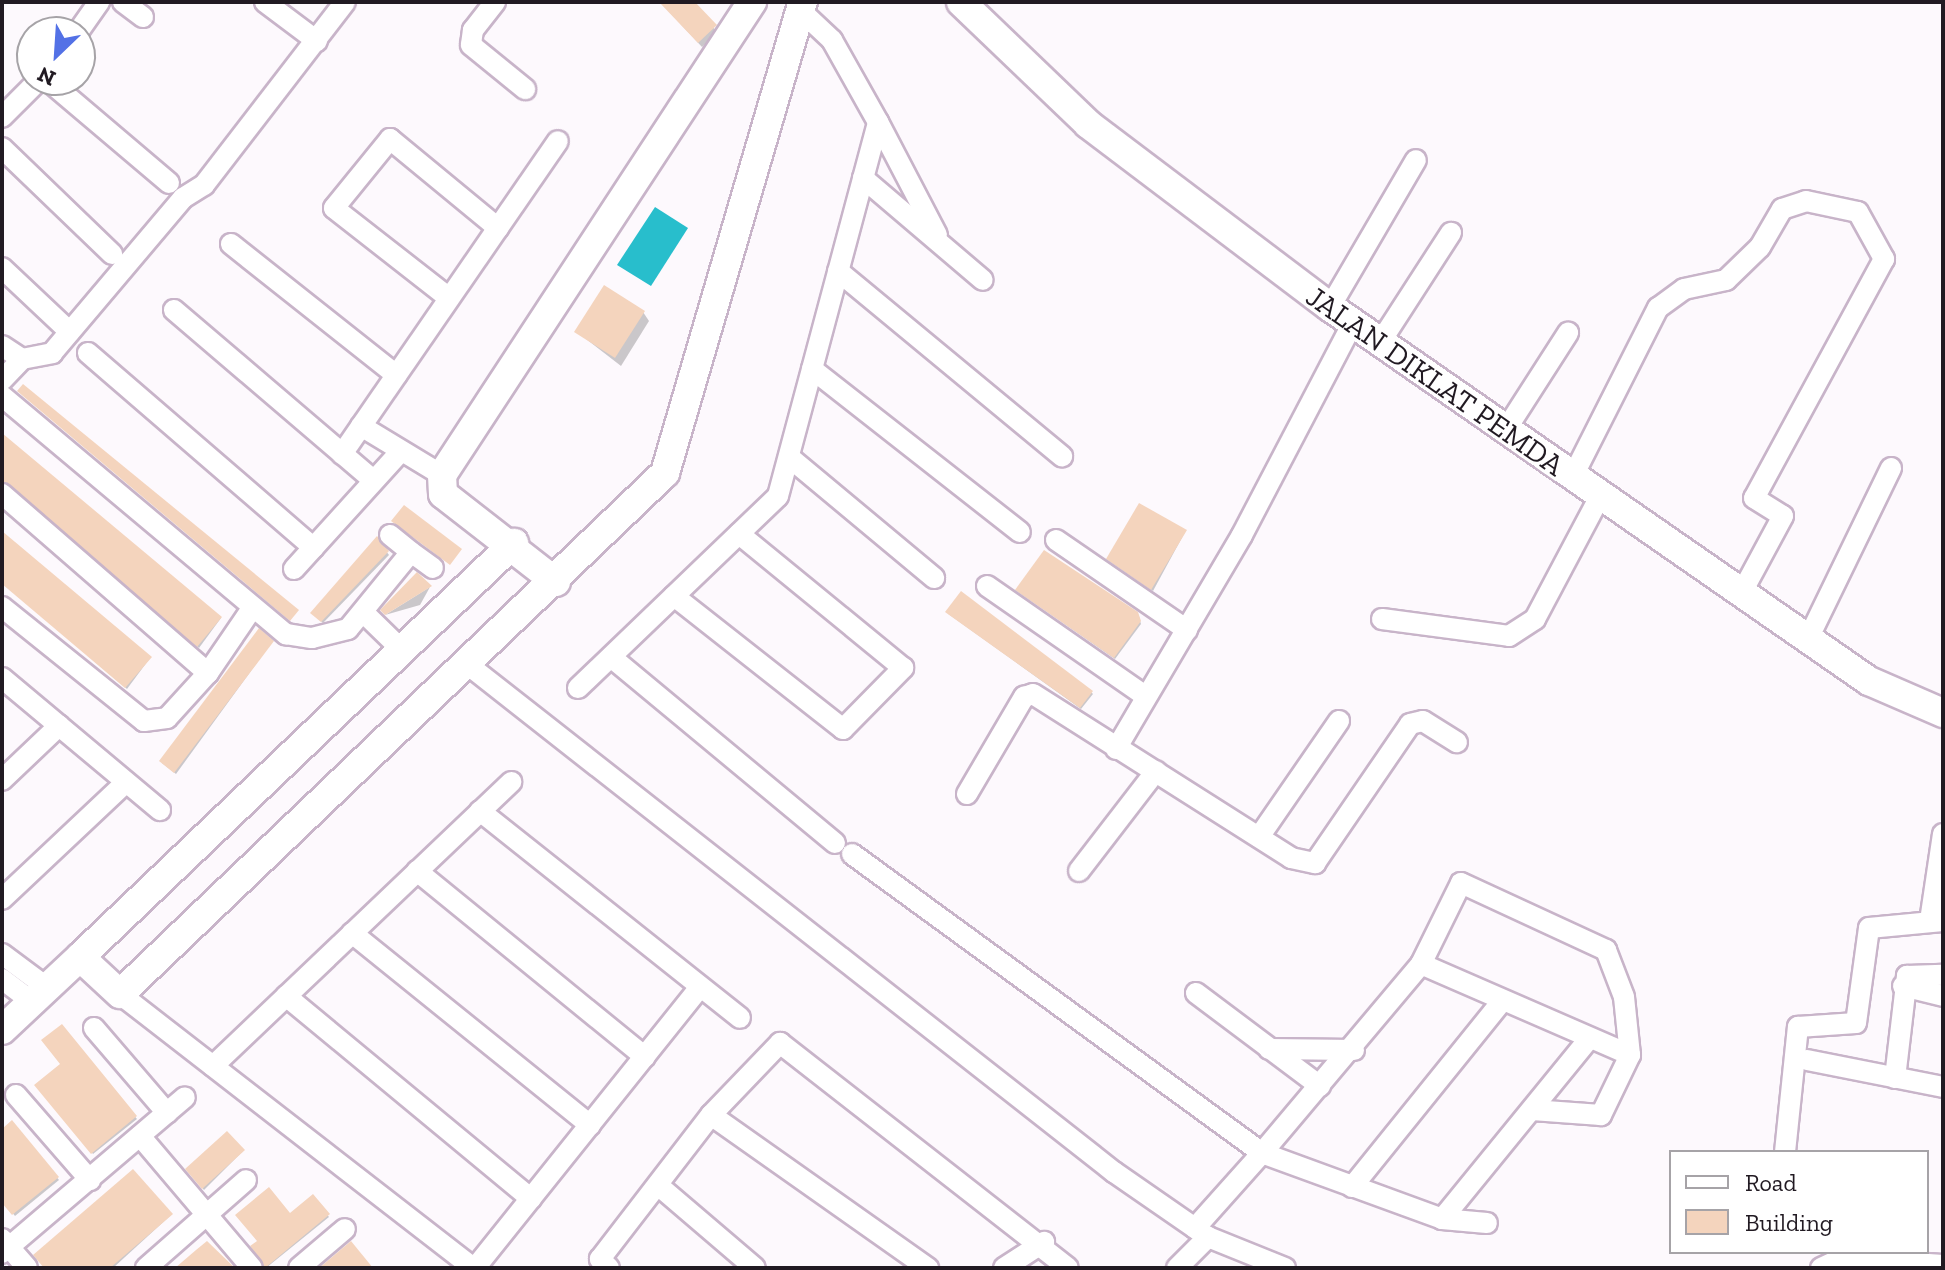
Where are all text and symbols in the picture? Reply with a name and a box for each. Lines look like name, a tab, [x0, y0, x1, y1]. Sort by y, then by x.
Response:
north arrow	[16, 16, 96, 96]
text: N	[33, 61, 60, 92]
street label: JALAN DIKLAT PEMDA	[1299, 278, 1571, 484]
legend	[1669, 1150, 1929, 1254]
text: Road	[1745, 1168, 1797, 1197]
text: Building	[1745, 1208, 1833, 1237]

